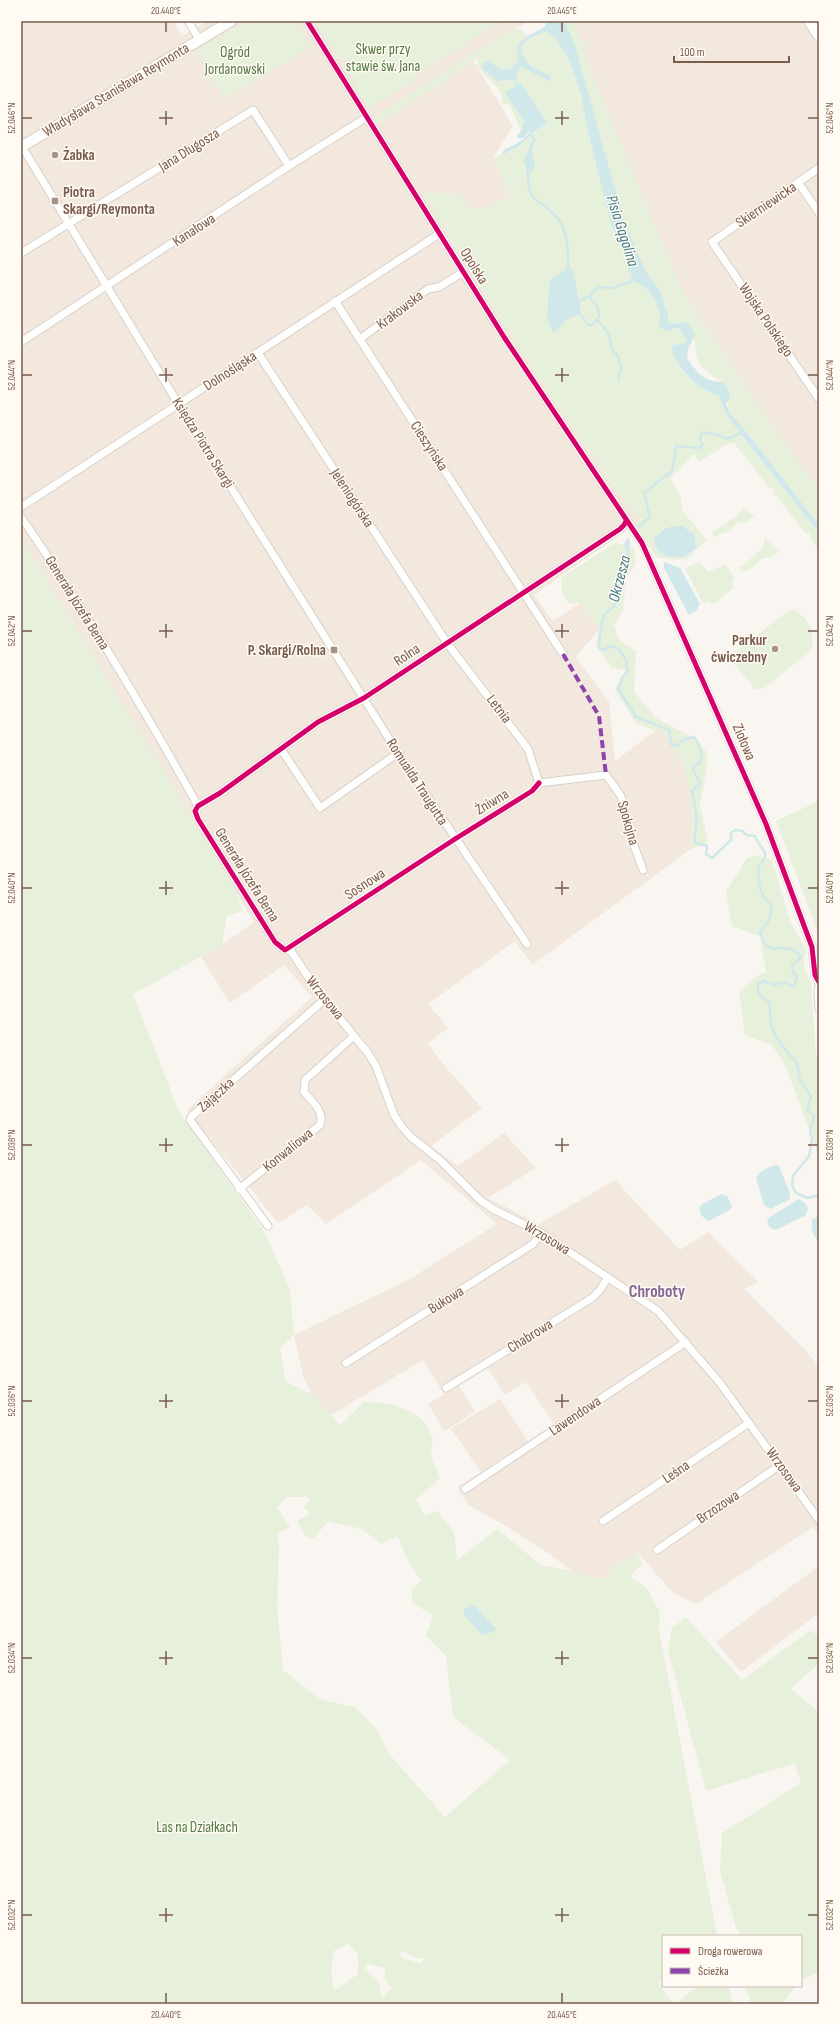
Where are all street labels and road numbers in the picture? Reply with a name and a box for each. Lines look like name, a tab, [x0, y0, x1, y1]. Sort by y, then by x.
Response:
street label: Władysława Stanisława Reymonta	[39, 38, 193, 141]
street label: Jana Długosza	[154, 124, 223, 177]
street label: Skierniewicka	[732, 178, 800, 232]
street label: Kanałowa	[169, 209, 219, 251]
street label: Opolska	[455, 244, 493, 288]
street label: Wojska Polskiego	[734, 279, 798, 361]
street label: Krakowska	[373, 286, 427, 334]
street label: Dolnośląska	[200, 347, 260, 395]
street label: Księdza Piotra Skargi	[168, 394, 239, 492]
street label: Cieszyńska	[406, 417, 452, 475]
street label: Jeleniogórska	[325, 464, 378, 531]
street label: Generała Józefa Bema	[40, 552, 114, 654]
street label: Rolna	[390, 639, 424, 671]
street label: Letnia	[482, 691, 516, 727]
street label: Ziołowa	[728, 721, 760, 763]
street label: Romualda Traugutta	[382, 735, 452, 829]
street label: Żniwna	[472, 785, 512, 819]
street label: Spokojna	[613, 799, 643, 848]
street label: Generała Józefa Bema	[210, 824, 284, 926]
street label: Sosnowa	[341, 864, 389, 904]
street label: Wrzosowa	[302, 972, 349, 1024]
street label: Zajączka	[194, 1073, 239, 1116]
street label: Konwaliowa	[259, 1124, 317, 1176]
street label: Wrzosowa	[520, 1217, 574, 1259]
street label: Bukowa	[425, 1282, 468, 1318]
street label: Chabrowa	[504, 1315, 556, 1357]
street label: Lawendowa	[545, 1392, 605, 1440]
street label: Wrzosowa	[761, 1444, 807, 1496]
street label: Leśna	[659, 1456, 694, 1488]
street label: Brzozowa	[693, 1486, 743, 1528]

